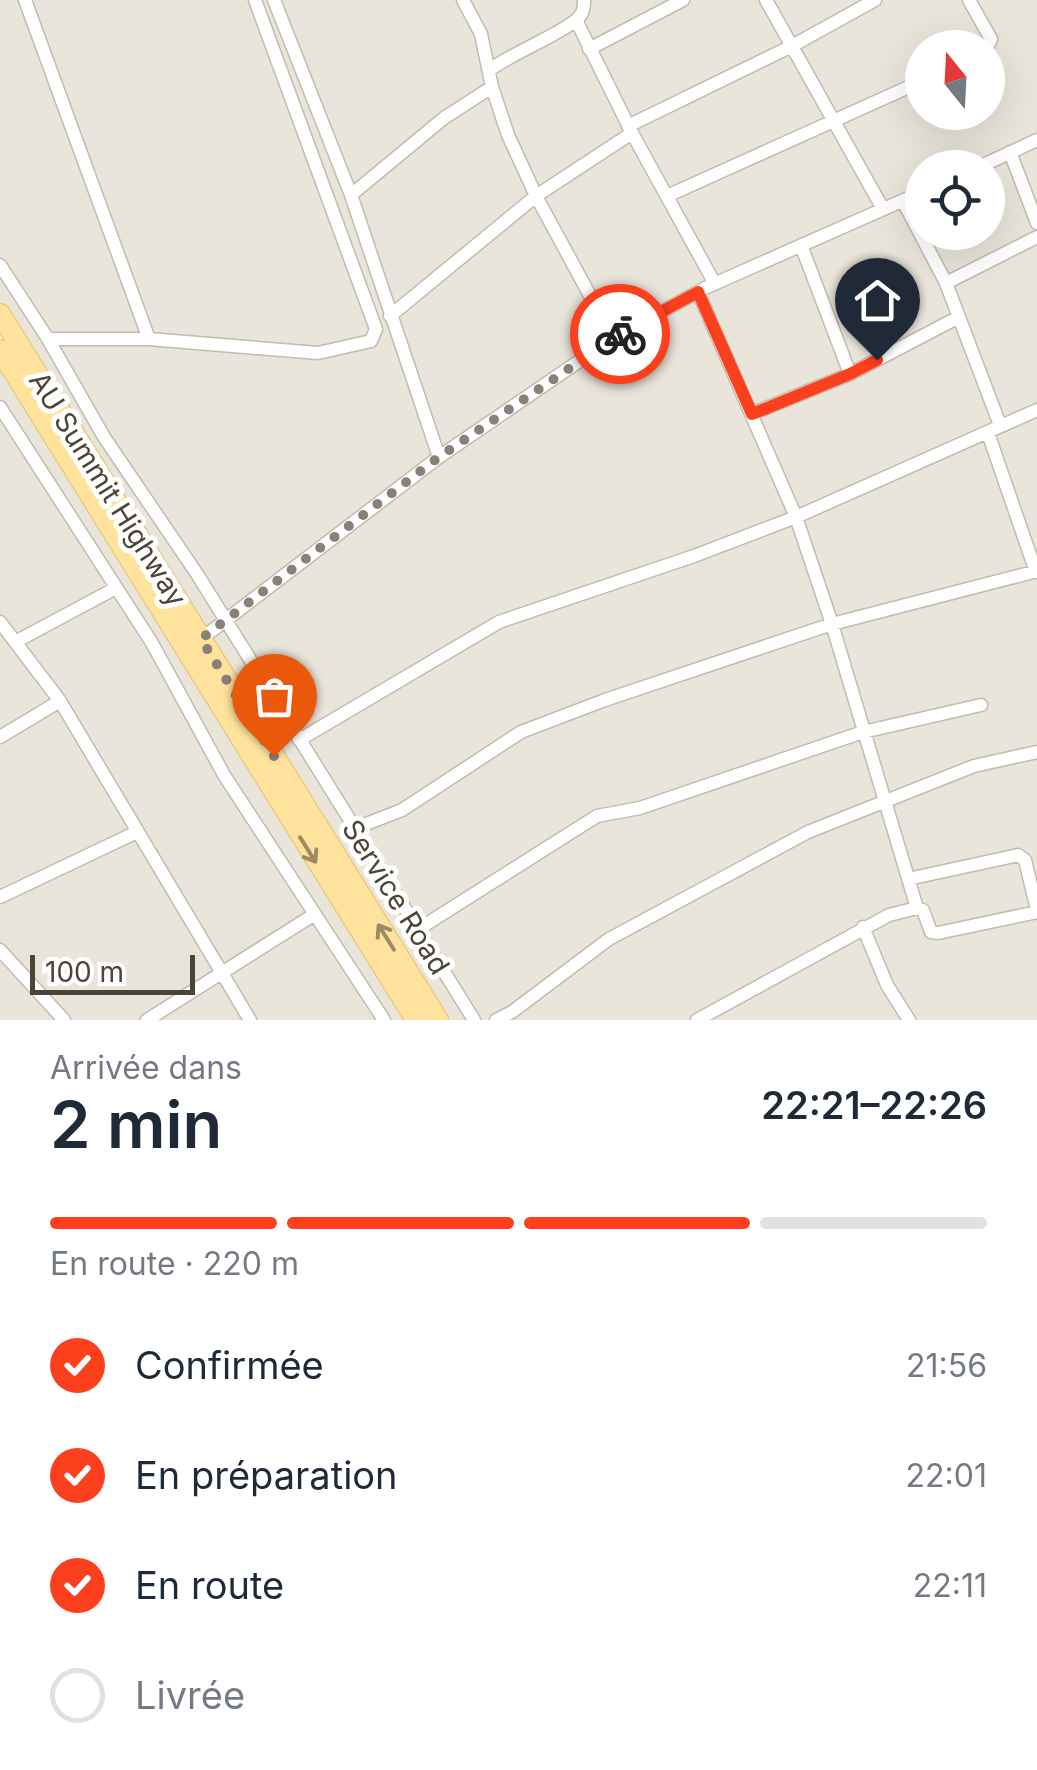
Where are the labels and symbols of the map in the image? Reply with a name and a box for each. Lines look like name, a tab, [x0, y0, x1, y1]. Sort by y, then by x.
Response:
north arrow	[905, 30, 1005, 130]
pin	[835, 258, 920, 361]
courier	[570, 284, 670, 384]
street label: AU Summit Highway	[22, 365, 194, 613]
pin	[232, 654, 317, 757]
street label: Service Road	[335, 814, 457, 980]
one-way arrow	[298, 835, 319, 864]
one-way arrow	[376, 923, 397, 952]
scale bar	[30, 950, 195, 994]

